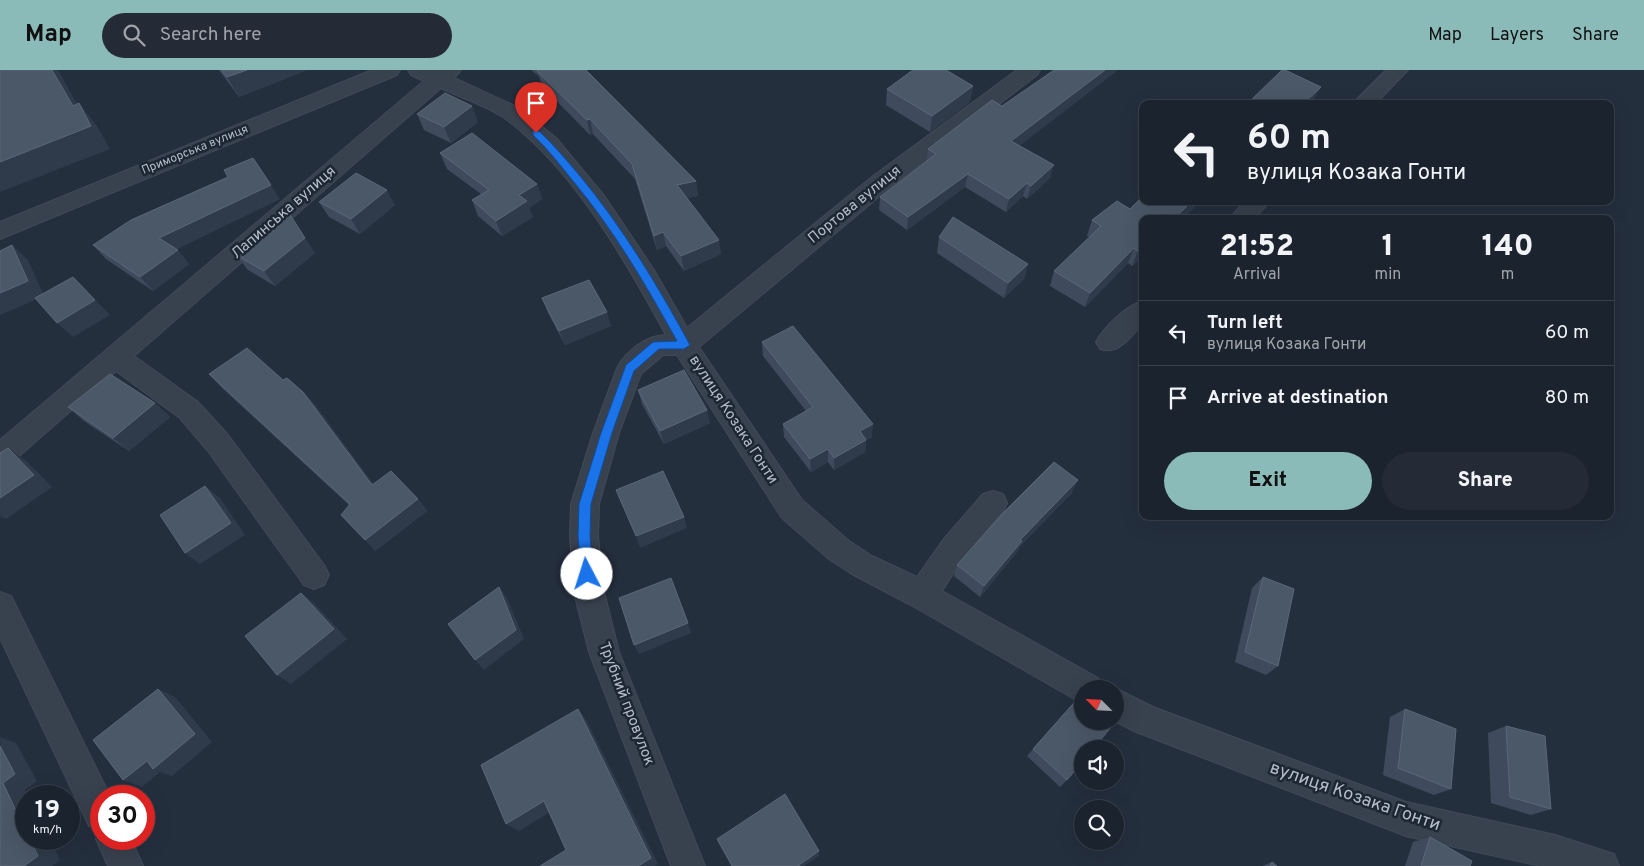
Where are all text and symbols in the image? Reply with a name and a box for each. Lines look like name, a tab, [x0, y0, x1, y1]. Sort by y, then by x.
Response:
search box	[102, 13, 452, 58]
text: Map	[25, 20, 72, 50]
icon: search	[120, 21, 148, 49]
text: Search here	[160, 23, 261, 47]
text: Map	[1428, 24, 1462, 47]
text: Layers	[1490, 24, 1544, 47]
text: Share	[1572, 24, 1619, 47]
pin	[515, 82, 557, 133]
icon: arrive	[522, 89, 550, 117]
text: 60 m	[1247, 117, 1331, 161]
icon: left	[1164, 120, 1229, 185]
street label: Приморська вулиця	[139, 121, 251, 179]
text: вулиця Козака Гонти	[1247, 160, 1466, 187]
street label: Лапинська вулиця	[228, 162, 340, 264]
street label: Портова вулиця	[805, 162, 905, 248]
text: 21:52	[1219, 229, 1294, 266]
text: 1	[1382, 229, 1394, 266]
text: 140	[1482, 229, 1534, 266]
text: Arrival	[1233, 265, 1281, 285]
text: min	[1375, 265, 1401, 285]
text: m	[1501, 265, 1514, 285]
text: Turn left	[1207, 311, 1283, 335]
icon: left	[1164, 319, 1192, 347]
text: 60 m	[1545, 321, 1589, 345]
text: вулиця Козака Гонти	[1207, 335, 1367, 355]
street label: вулиця Козака Гонти	[684, 352, 782, 488]
icon: arrive	[1164, 384, 1192, 412]
text: Arrive at destination	[1207, 386, 1388, 410]
text: 80 m	[1545, 386, 1589, 410]
button: Exit	[1164, 452, 1372, 510]
button: Share	[1382, 452, 1589, 510]
position arrow	[560, 547, 612, 599]
street label: Трубний провулок	[594, 640, 658, 768]
north arrow	[1074, 680, 1124, 730]
map controls	[1074, 680, 1124, 850]
button: sound	[1074, 740, 1124, 790]
street label: вулиця Козака Гонти	[1266, 757, 1444, 837]
speed limit sign: 30	[90, 785, 155, 850]
text: 19	[35, 795, 60, 827]
button: search	[1074, 800, 1124, 850]
text: km/h	[33, 822, 62, 838]

